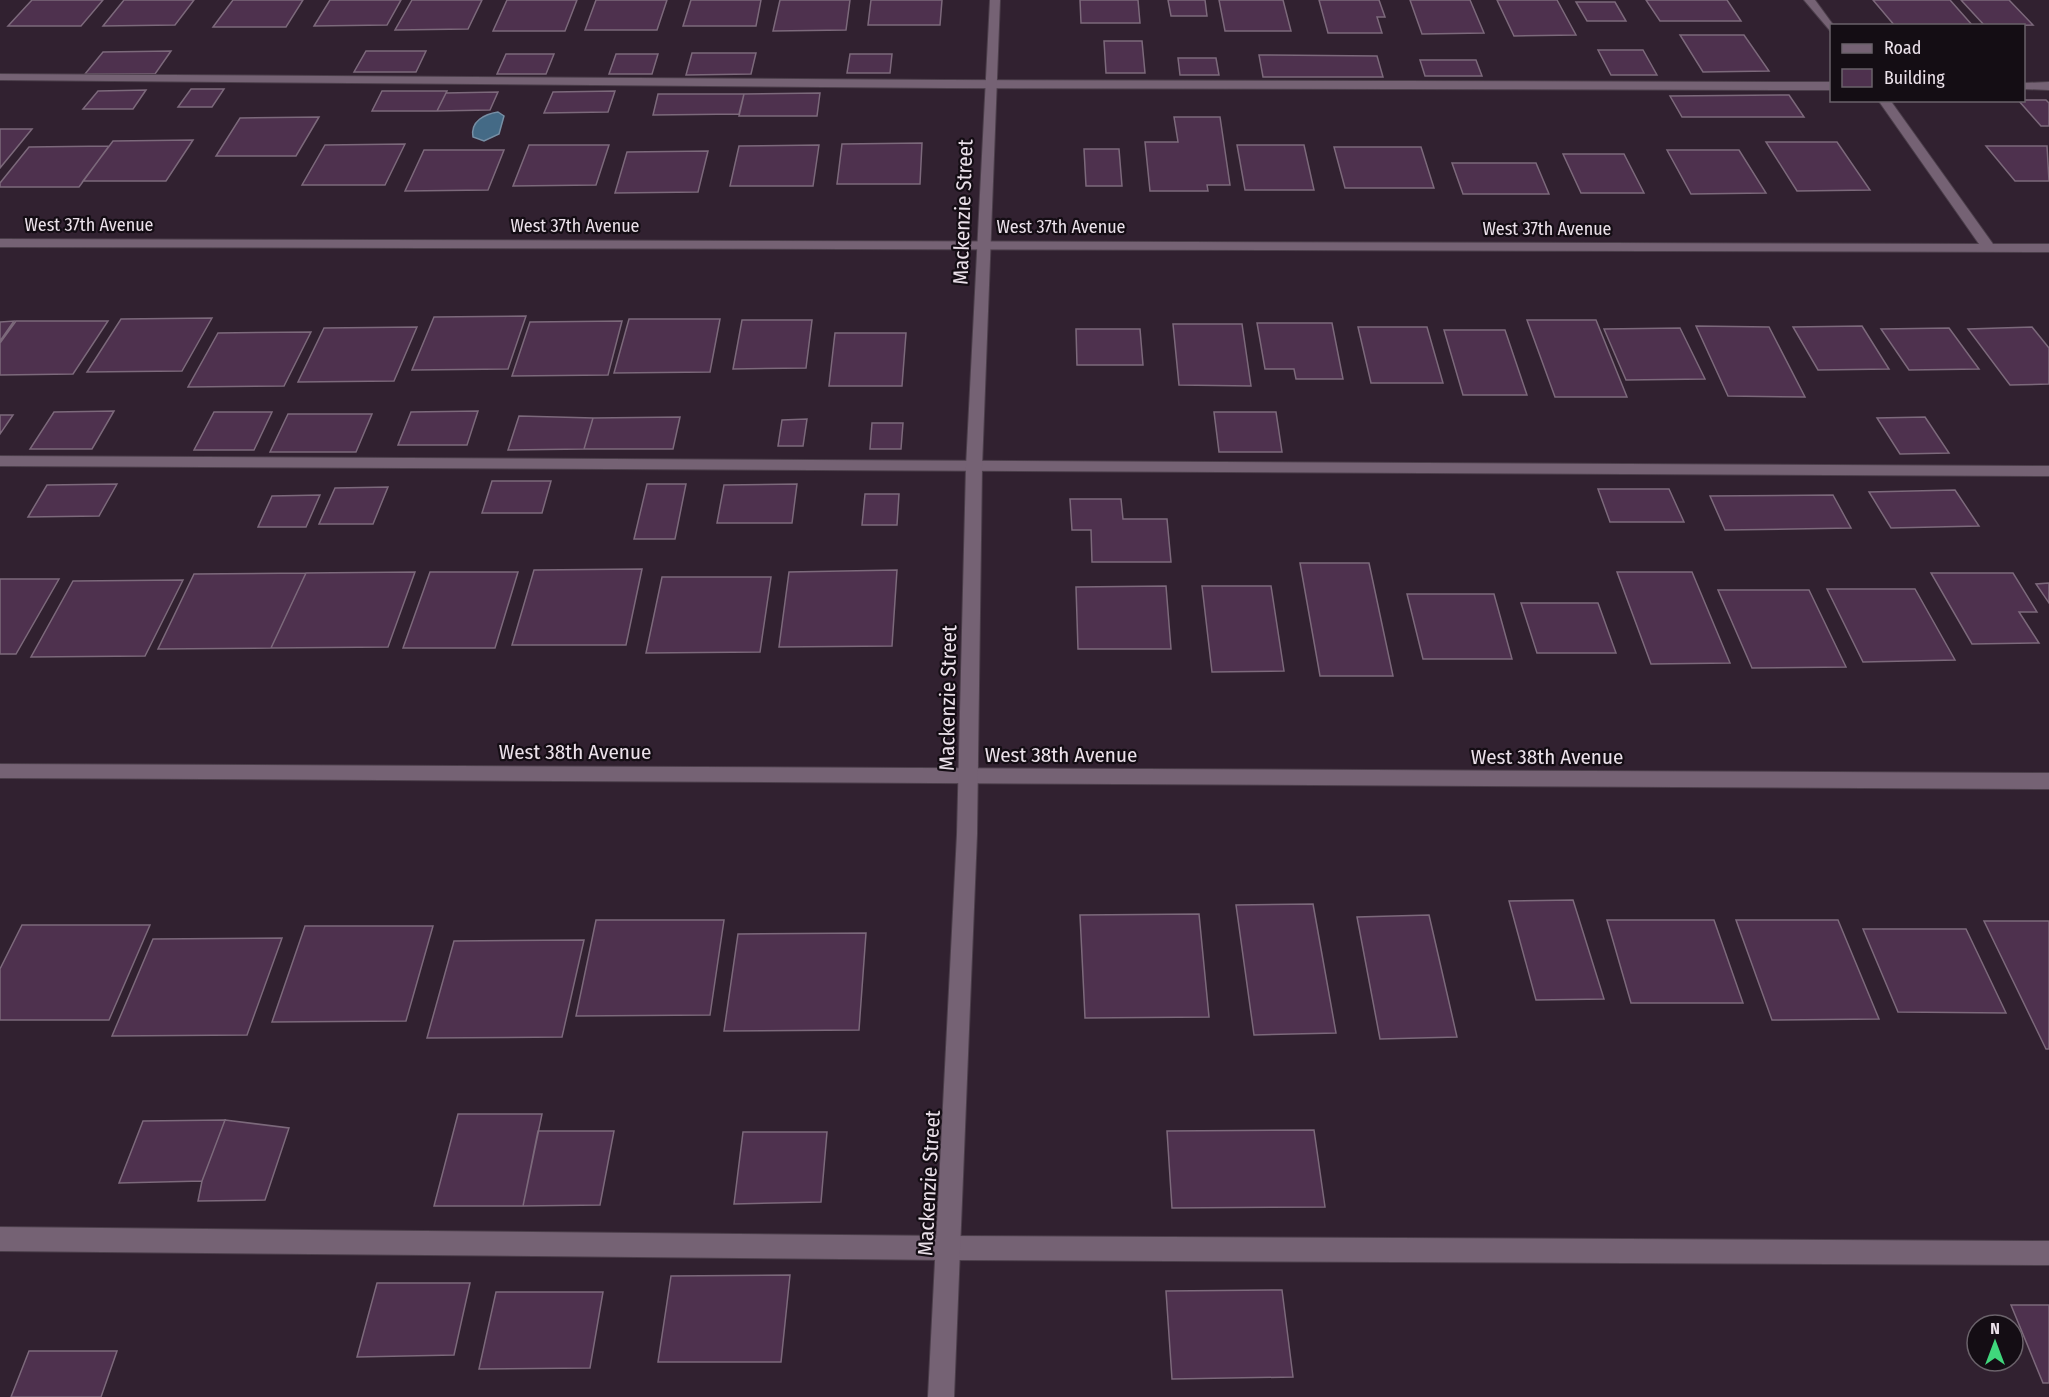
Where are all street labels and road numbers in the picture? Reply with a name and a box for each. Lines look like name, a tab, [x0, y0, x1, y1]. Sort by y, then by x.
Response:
street label: Mackenzie Street	[947, 139, 979, 285]
street label: West 37th Avenue	[24, 214, 154, 236]
street label: West 37th Avenue	[510, 215, 640, 237]
street label: West 37th Avenue	[996, 216, 1126, 238]
street label: West 37th Avenue	[1482, 218, 1612, 240]
street label: Mackenzie Street	[934, 625, 962, 771]
street label: West 38th Avenue	[499, 739, 651, 765]
street label: West 38th Avenue	[985, 742, 1137, 768]
street label: West 38th Avenue	[1471, 744, 1623, 770]
street label: Mackenzie Street	[912, 1109, 946, 1256]

